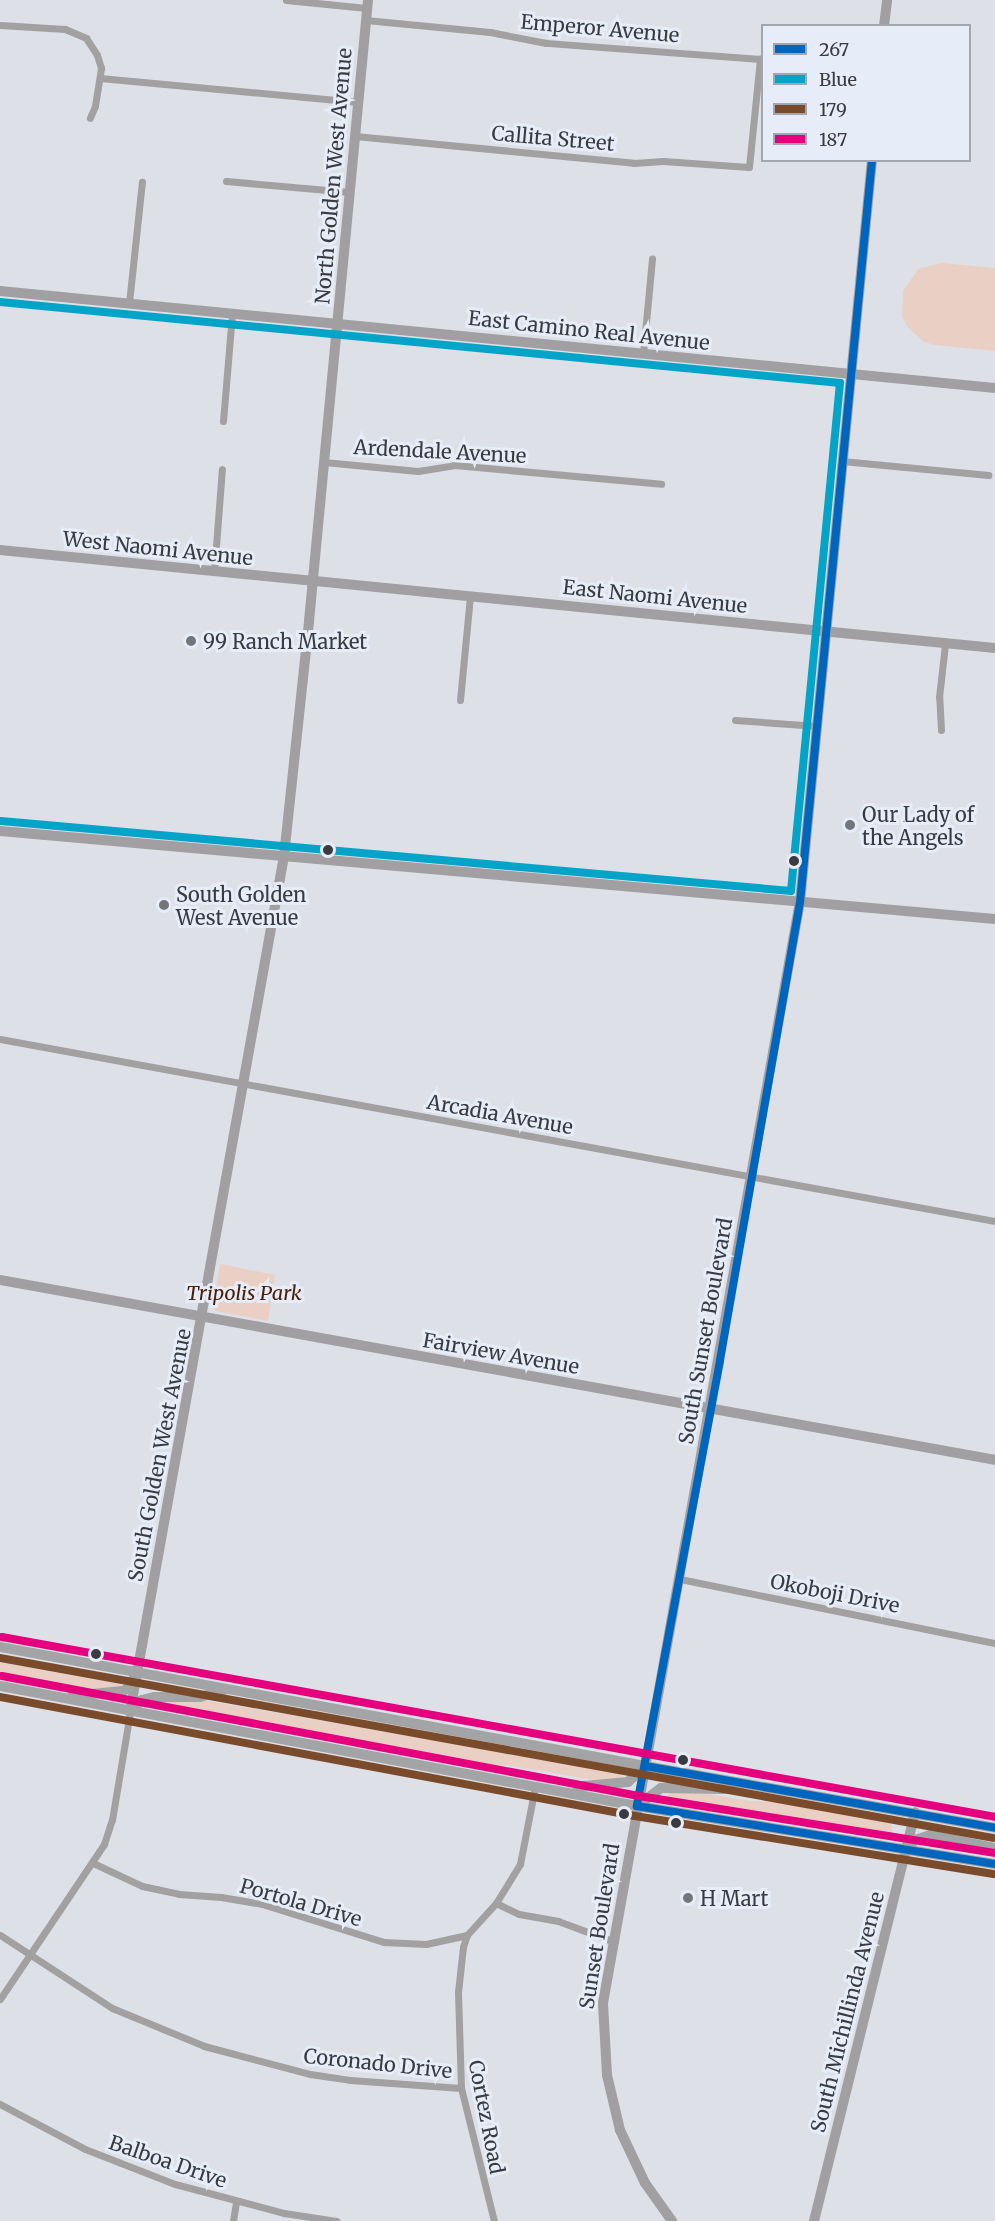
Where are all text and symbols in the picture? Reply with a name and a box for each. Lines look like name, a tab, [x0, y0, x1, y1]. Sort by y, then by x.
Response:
street label: Emperor Avenue	[520, 9, 680, 47]
legend	[761, 24, 971, 162]
text: 267	[819, 38, 849, 61]
street label: North Golden West Avenue	[310, 47, 356, 305]
text: Blue	[819, 68, 857, 91]
text: 179	[819, 98, 847, 121]
street label: Callita Street	[491, 121, 615, 155]
text: 187	[819, 128, 847, 151]
street label: East Camino Real Avenue	[467, 305, 711, 355]
street label: Ardendale Avenue	[353, 434, 527, 468]
street label: West Naomi Avenue	[62, 526, 254, 570]
street label: East Naomi Avenue	[562, 574, 748, 618]
place label: 99 Ranch Market	[203, 629, 367, 653]
marker: 99 Ranch Market	[184, 634, 198, 648]
place label: Our Lady of the Angels	[862, 802, 974, 849]
marker: Our Lady of the Angels	[843, 818, 857, 832]
unlabelled marker	[322, 844, 334, 856]
unlabelled marker	[788, 855, 800, 867]
place label: South Golden West Avenue	[176, 882, 306, 929]
marker: South Golden West Avenue	[157, 898, 171, 912]
street label: Arcadia Avenue	[425, 1089, 575, 1139]
street label: South Sunset Boulevard	[673, 1216, 737, 1446]
park label: Tripolis Park	[186, 1280, 302, 1304]
street label: South Golden West Avenue	[123, 1326, 195, 1584]
street label: Fairview Avenue	[421, 1327, 581, 1379]
street label: Okoboji Drive	[768, 1569, 902, 1617]
unlabelled marker	[90, 1648, 102, 1660]
unlabelled marker	[677, 1754, 689, 1766]
unlabelled marker	[618, 1808, 630, 1820]
unlabelled marker	[670, 1817, 682, 1829]
street label: Sunset Boulevard	[574, 1841, 624, 2011]
street label: Portola Drive	[237, 1873, 365, 1931]
place label: H Mart	[700, 1886, 768, 1910]
street label: South Michillinda Avenue	[805, 1889, 889, 2135]
marker: H Mart	[681, 1891, 695, 1905]
street label: Coronado Drive	[303, 2043, 453, 2083]
street label: Cortez Road	[464, 2058, 510, 2176]
street label: Balboa Drive	[106, 2130, 230, 2192]

